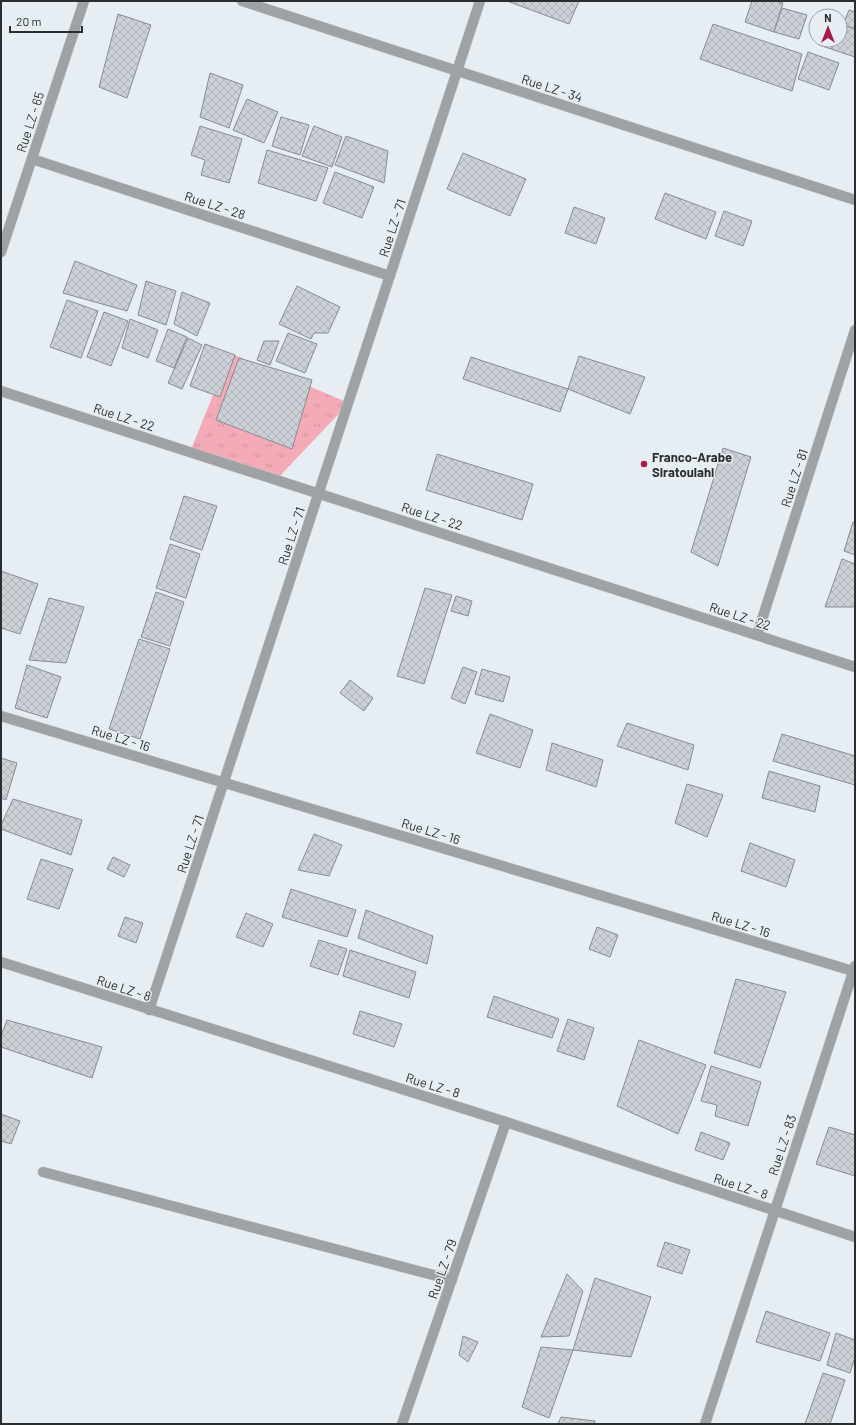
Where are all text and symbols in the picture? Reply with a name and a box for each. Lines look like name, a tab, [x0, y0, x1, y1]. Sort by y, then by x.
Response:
scale bar	[10, 8, 82, 34]
north arrow	[808, 8, 848, 48]
text: N	[824, 11, 832, 24]
text: 20 m	[16, 14, 42, 28]
street label: Rue LZ - 34	[519, 71, 585, 105]
street label: Rue LZ - 65	[13, 89, 47, 154]
street label: Rue LZ - 28	[183, 188, 247, 222]
street label: Rue LZ - 71	[375, 197, 409, 259]
street label: Rue LZ - 22	[91, 400, 157, 434]
street label: Rue LZ - 81	[777, 447, 811, 509]
place label: Franco-Arabe Siratoulahi	[652, 449, 732, 480]
marker: Franco-Arabe Siratoulahi	[639, 459, 649, 469]
street label: Rue LZ - 22	[399, 499, 465, 533]
street label: Rue LZ - 71	[274, 505, 308, 567]
street label: Rue LZ - 22	[707, 599, 773, 633]
street label: Rue LZ - 16	[90, 721, 153, 755]
street label: Rue LZ - 71	[173, 813, 207, 875]
street label: Rue LZ - 16	[400, 814, 463, 848]
street label: Rue LZ - 16	[710, 907, 773, 941]
street label: Rue LZ - 8	[95, 972, 153, 1004]
street label: Rue LZ - 8	[404, 1069, 462, 1101]
street label: Rue LZ - 83	[765, 1113, 799, 1177]
street label: Rue LZ - 8	[712, 1170, 770, 1202]
street label: Rue LZ - 79	[424, 1237, 460, 1301]

